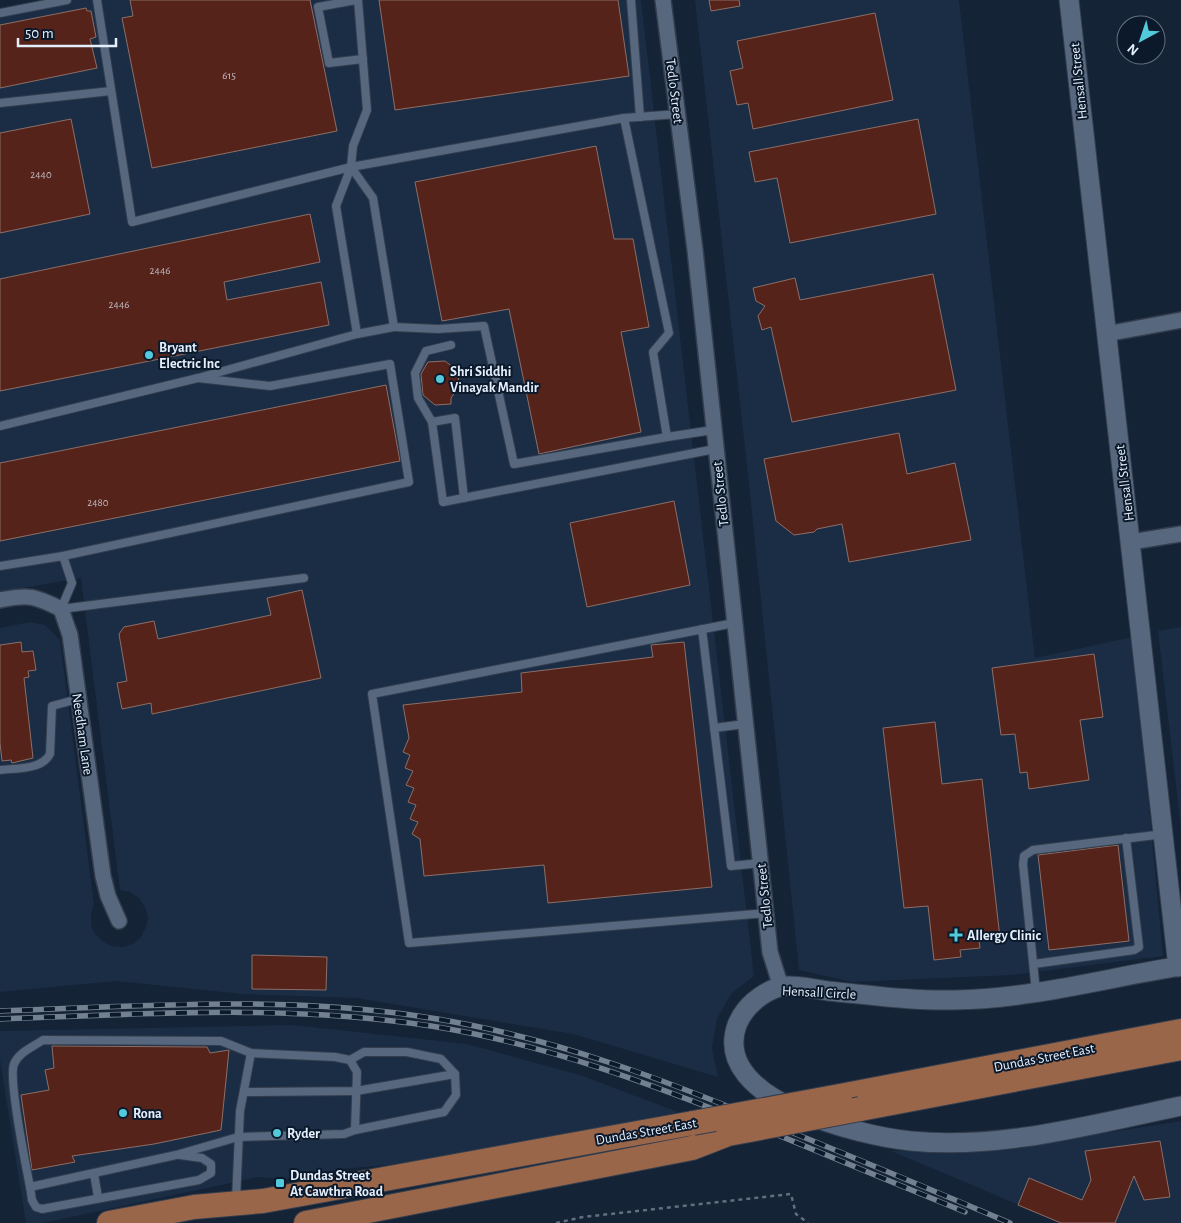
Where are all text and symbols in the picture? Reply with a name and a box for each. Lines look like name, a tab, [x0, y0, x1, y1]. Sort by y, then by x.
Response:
scale bar	[18, 15, 115, 47]
north arrow	[1116, 15, 1166, 65]
text: 50 m	[25, 26, 54, 41]
street label: Hensall Street	[1068, 41, 1090, 120]
text: N	[1125, 41, 1142, 58]
street label: Tedlo Street	[663, 58, 685, 125]
house number: 615	[222, 70, 236, 81]
house number: 2440	[30, 169, 52, 180]
house number: 2446	[150, 265, 170, 276]
house number: 2446	[109, 299, 129, 310]
place label: Bryant Electric Inc	[159, 341, 220, 371]
marker: Bryant Electric Inc	[143, 349, 155, 361]
place label: Shri Siddhi Vinayak Mandir	[450, 365, 539, 395]
marker: Shri Siddhi Vinayak Mandir	[434, 373, 446, 385]
street label: Hensall Street	[1113, 443, 1137, 522]
street label: Tedlo Street	[711, 460, 731, 527]
house number: 2480	[87, 497, 109, 508]
street label: Needham Lane	[69, 692, 95, 776]
street label: Tedlo Street	[755, 862, 775, 929]
marker: Allergy Clinic	[949, 928, 963, 942]
place label: Allergy Clinic	[967, 929, 1042, 943]
street label: Hensall Circle	[781, 984, 856, 1002]
street label: Dundas Street East	[993, 1041, 1096, 1075]
marker: Rona	[117, 1107, 129, 1119]
place label: Rona	[133, 1107, 162, 1121]
street label: Dundas Street East	[595, 1116, 698, 1148]
marker: Ryder	[271, 1127, 283, 1139]
place label: Ryder	[287, 1127, 320, 1141]
place label: Dundas Street At Cawthra Road	[290, 1169, 384, 1199]
marker: Dundas Street At Cawthra Road	[274, 1177, 286, 1189]

